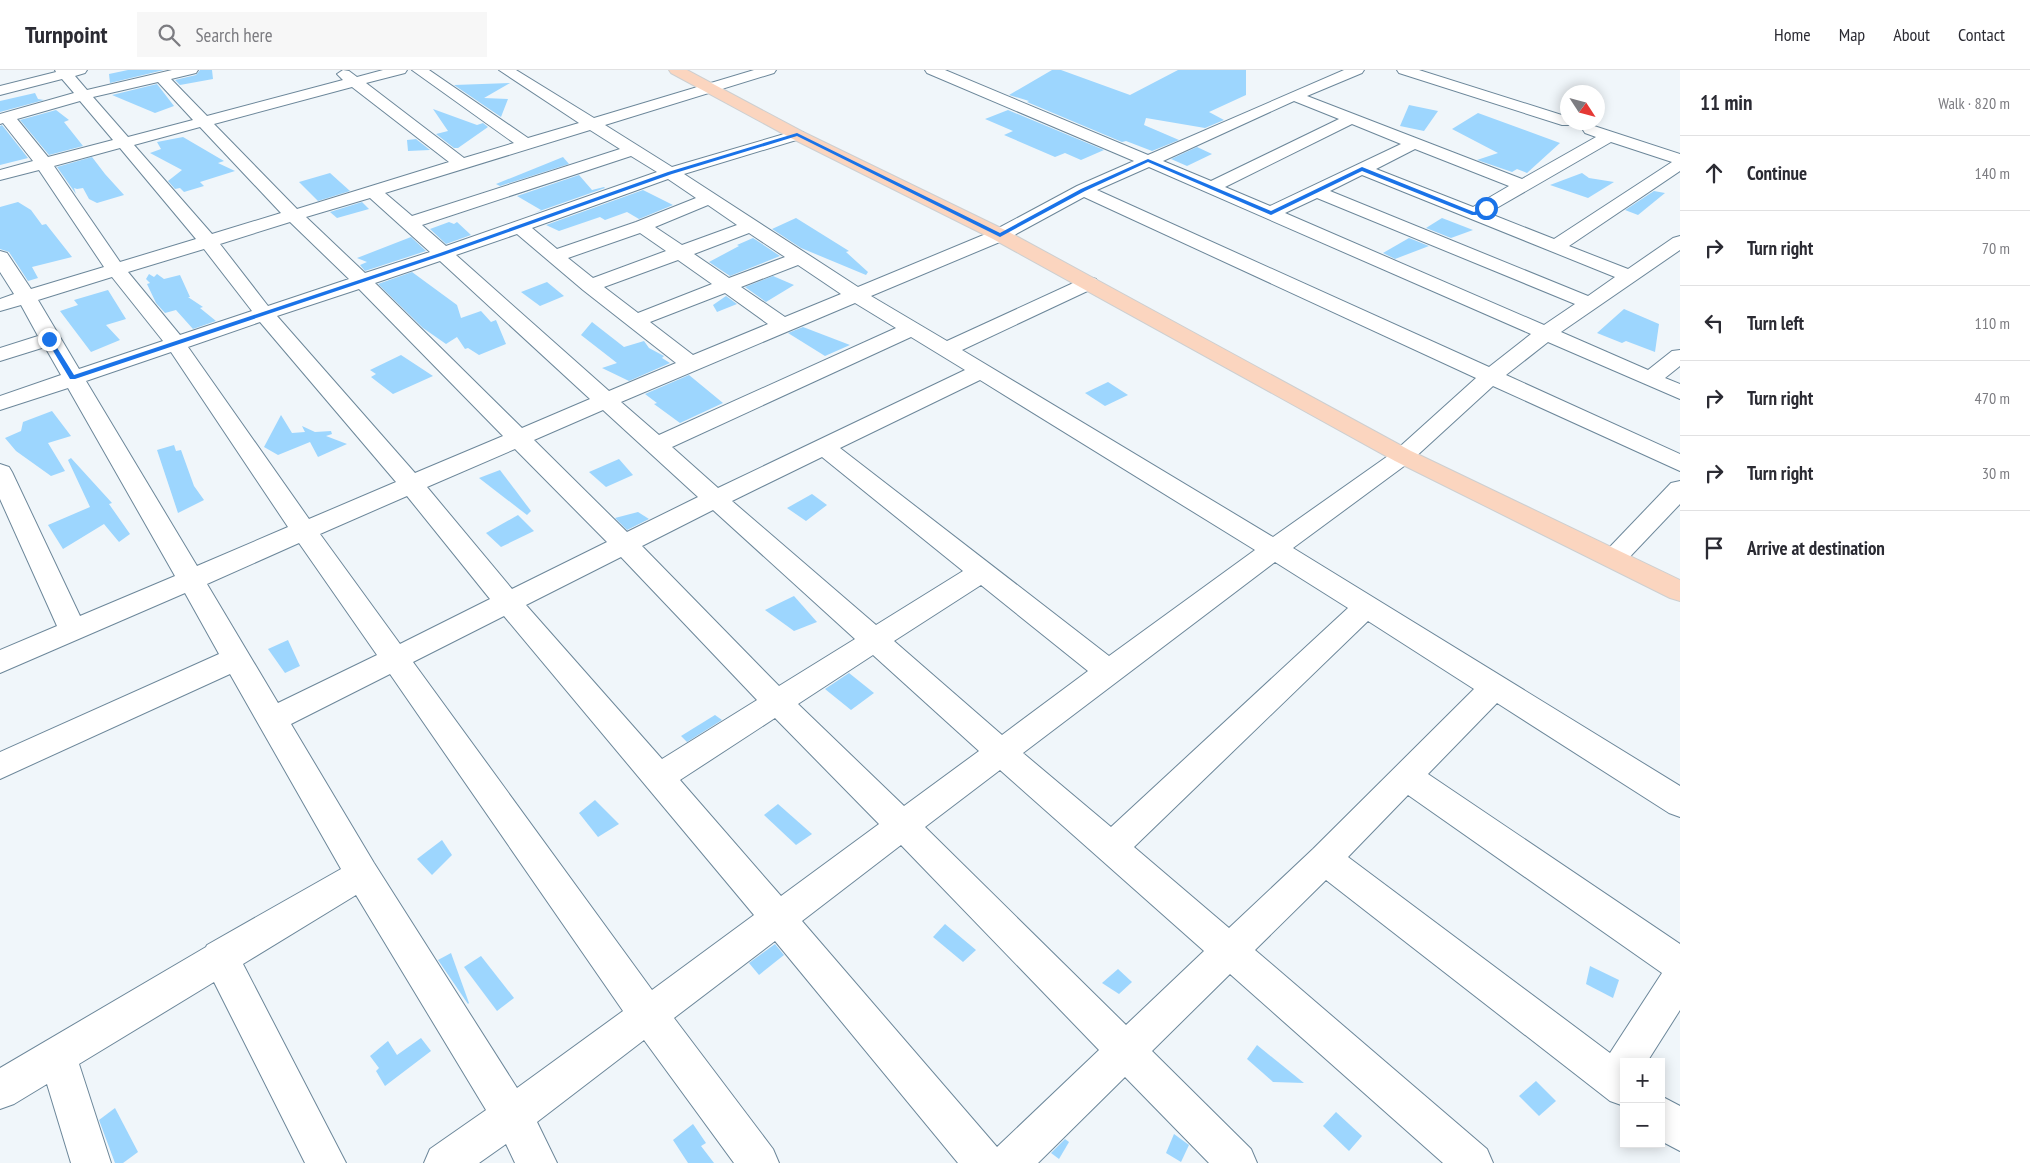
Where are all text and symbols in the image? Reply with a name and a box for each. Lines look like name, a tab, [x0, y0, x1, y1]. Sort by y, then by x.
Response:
search box	[137, 12, 487, 57]
text: Turnpoint	[25, 19, 107, 50]
icon: search	[155, 21, 183, 49]
text: Search here	[195, 23, 273, 47]
text: Home	[1774, 23, 1811, 46]
text: Map	[1839, 23, 1865, 46]
text: About	[1893, 23, 1930, 46]
text: Contact	[1958, 23, 2005, 46]
north arrow	[1560, 85, 1605, 130]
text: 11 min	[1700, 89, 1752, 116]
text: Walk · 820 m	[1938, 93, 2010, 113]
icon: ahead	[1700, 159, 1728, 187]
text: Continue	[1747, 161, 1807, 185]
text: 140 m	[1975, 163, 2010, 183]
route start	[1475, 197, 1498, 220]
icon: right	[1700, 234, 1728, 262]
text: Turn right	[1747, 236, 1813, 260]
text: 70 m	[1982, 238, 2010, 258]
icon: left	[1700, 309, 1728, 337]
text: Turn left	[1747, 311, 1804, 335]
text: 110 m	[1975, 313, 2010, 333]
route end	[38, 328, 61, 351]
icon: right	[1700, 384, 1728, 412]
text: Turn right	[1747, 386, 1813, 410]
text: 470 m	[1975, 388, 2010, 408]
icon: right	[1700, 459, 1728, 487]
text: Turn right	[1747, 461, 1813, 485]
text: 30 m	[1982, 463, 2010, 483]
icon: arrive	[1700, 534, 1728, 562]
text: Arrive at destination	[1747, 536, 1885, 560]
map controls	[1620, 1058, 1665, 1148]
button: +	[1620, 1058, 1665, 1103]
button: −	[1620, 1103, 1665, 1148]

